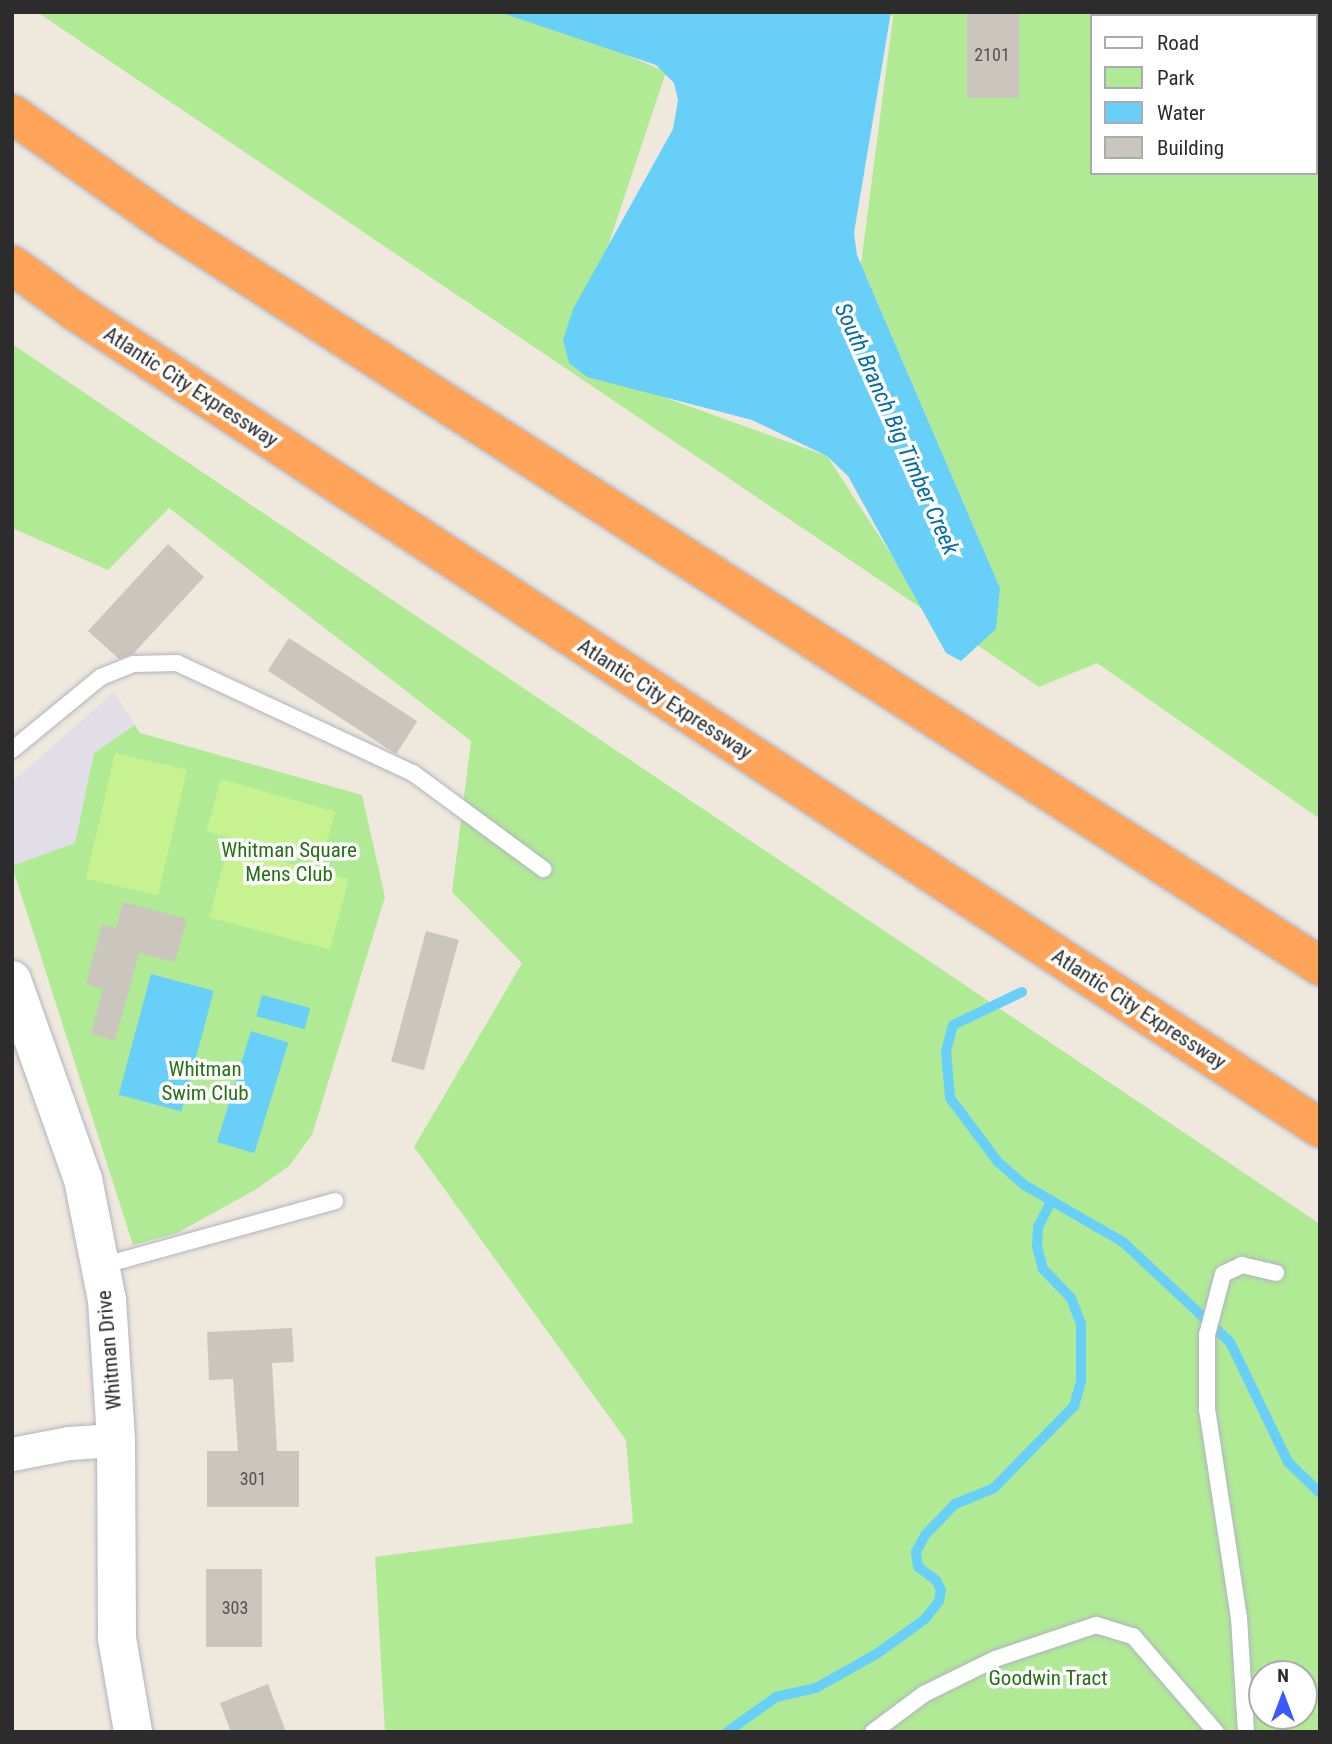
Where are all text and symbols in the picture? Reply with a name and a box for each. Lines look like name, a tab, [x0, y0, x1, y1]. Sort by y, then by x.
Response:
legend	[1090, 14, 1318, 175]
text: Road	[1157, 31, 1199, 55]
house number: 2101	[974, 44, 1010, 66]
text: Park	[1157, 66, 1194, 90]
text: Water	[1157, 101, 1205, 125]
text: Building	[1157, 136, 1224, 160]
water label: South Branch Big Timber Creek	[828, 299, 964, 559]
street label: Atlantic City Expressway	[99, 321, 283, 453]
street label: Atlantic City Expressway	[573, 633, 757, 765]
park label: Whitman Square Mens Club	[221, 837, 357, 887]
street label: Atlantic City Expressway	[1047, 943, 1231, 1075]
park label: Whitman Swim Club	[161, 1056, 249, 1106]
street label: Whitman Drive	[91, 1289, 127, 1411]
house number: 301	[240, 1468, 266, 1490]
house number: 303	[222, 1597, 248, 1619]
north arrow	[1248, 1660, 1318, 1730]
text: N	[1277, 1664, 1289, 1687]
park label: Goodwin Tract	[988, 1665, 1108, 1691]

